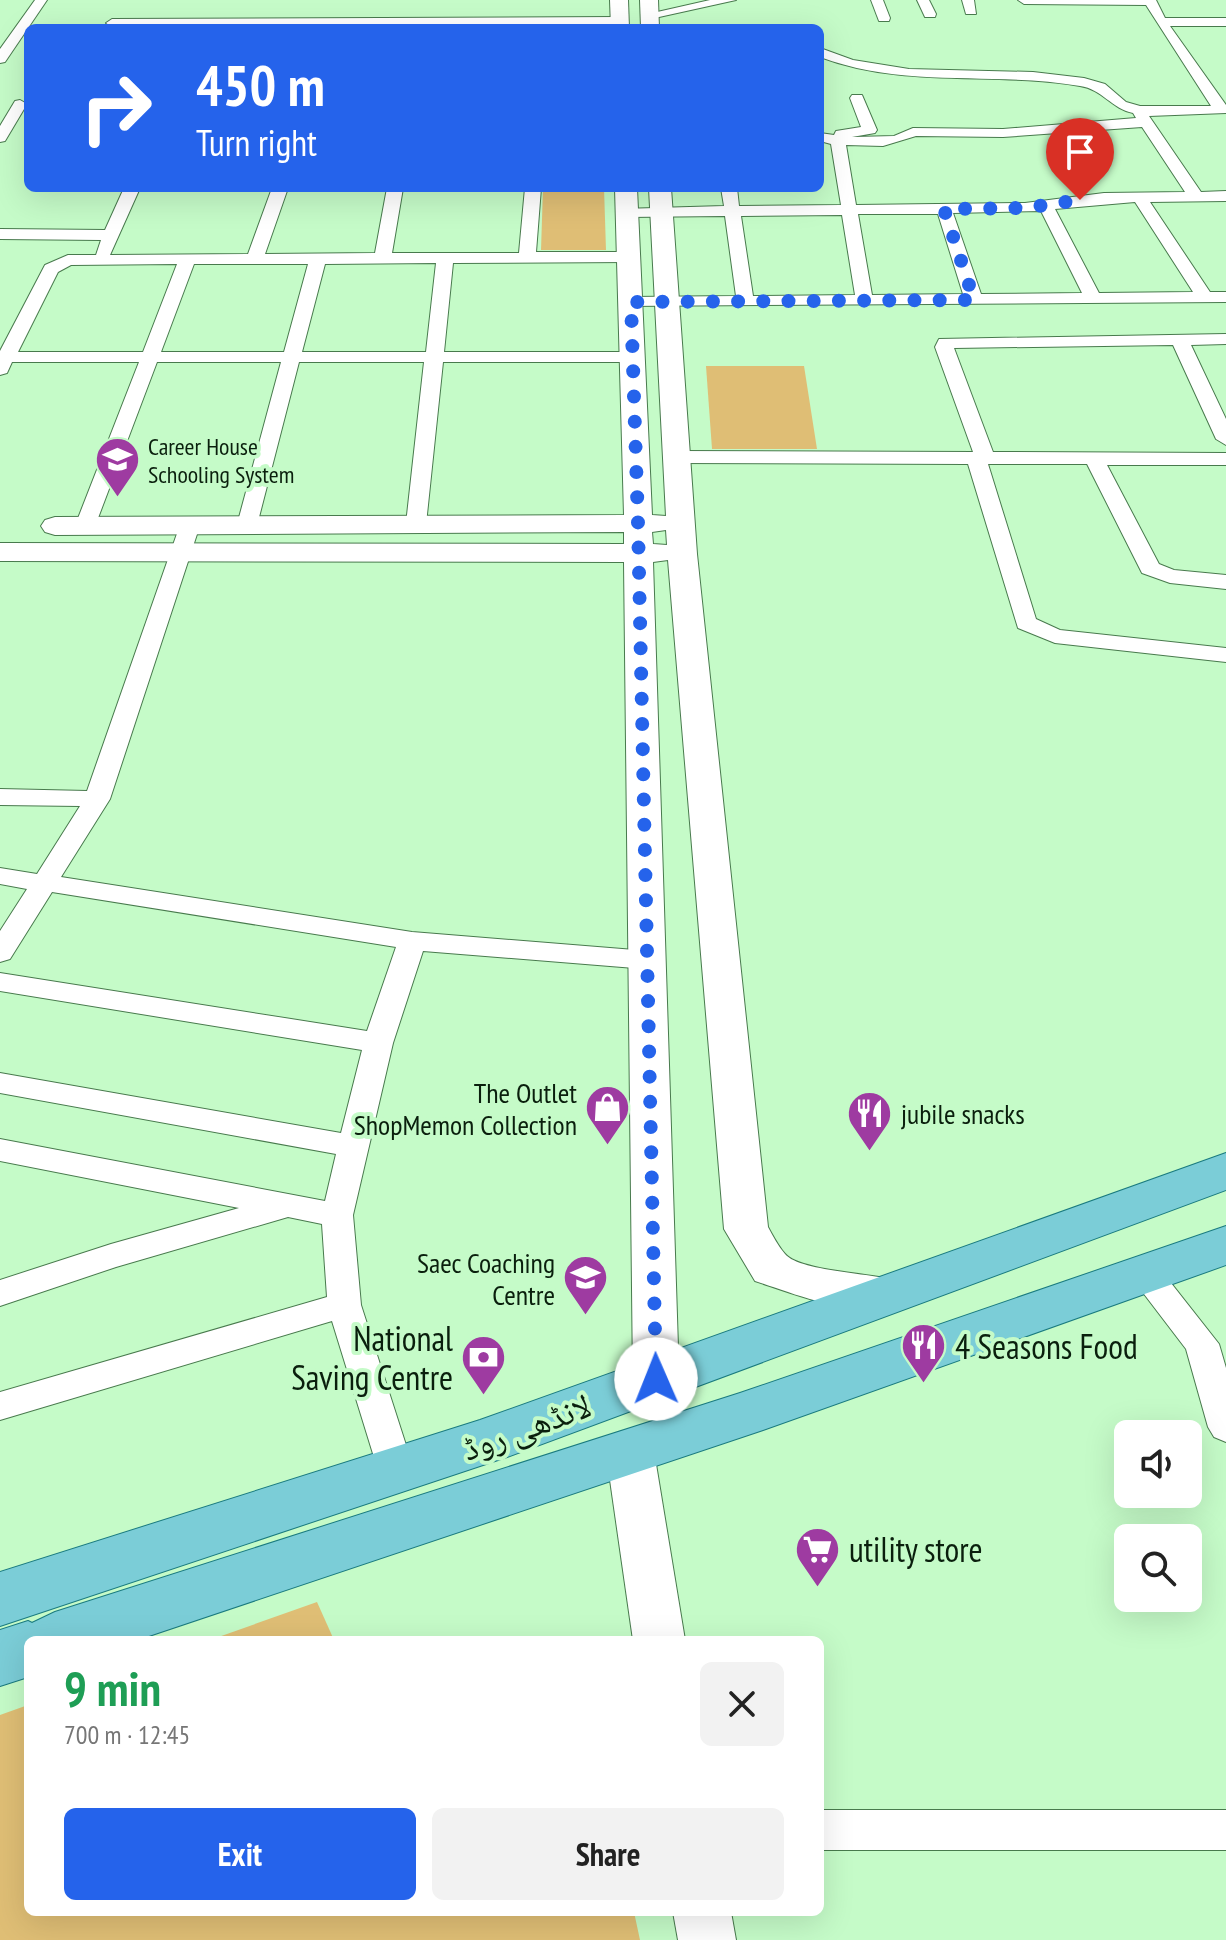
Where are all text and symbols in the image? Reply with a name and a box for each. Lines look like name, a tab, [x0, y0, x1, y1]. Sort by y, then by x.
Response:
text: 450 m	[196, 49, 325, 121]
icon: right	[64, 56, 168, 160]
pin	[1046, 118, 1114, 200]
text: Turn right	[196, 119, 317, 166]
icon: arrive	[1058, 130, 1102, 174]
place label: Career House Schooling System	[148, 431, 294, 490]
school or university icon: Career House Schooling System	[93, 436, 141, 499]
place label: The Outlet ShopMemon Collection	[354, 1074, 577, 1143]
shop icon: The Outlet ShopMemon Collection	[584, 1084, 632, 1147]
restaurant icon: jubile snacks	[846, 1089, 894, 1152]
place label: jubile snacks	[901, 1095, 1025, 1132]
place label: Saec Coaching Centre	[417, 1244, 555, 1313]
school or university icon: Saec Coaching Centre	[562, 1254, 610, 1317]
place label: National Saving Centre	[291, 1316, 453, 1399]
restaurant icon: 4 Seasons Food	[900, 1322, 948, 1385]
place label: 4 Seasons Food	[955, 1324, 1138, 1368]
bank icon: National Saving Centre	[460, 1334, 508, 1397]
position arrow	[614, 1337, 698, 1421]
street label: لانڈھی روڈ	[456, 1382, 596, 1470]
map controls	[1114, 1420, 1202, 1612]
button: sound	[1114, 1420, 1202, 1508]
button: search	[1114, 1524, 1202, 1612]
supermarket icon: utility store	[794, 1525, 842, 1588]
place label: utility store	[849, 1527, 983, 1571]
text: 9 min	[64, 1657, 161, 1719]
button: close	[700, 1662, 784, 1746]
text: 700 m · 12:45	[64, 1718, 190, 1751]
button: Exit	[64, 1808, 416, 1900]
button: Share	[432, 1808, 784, 1900]

